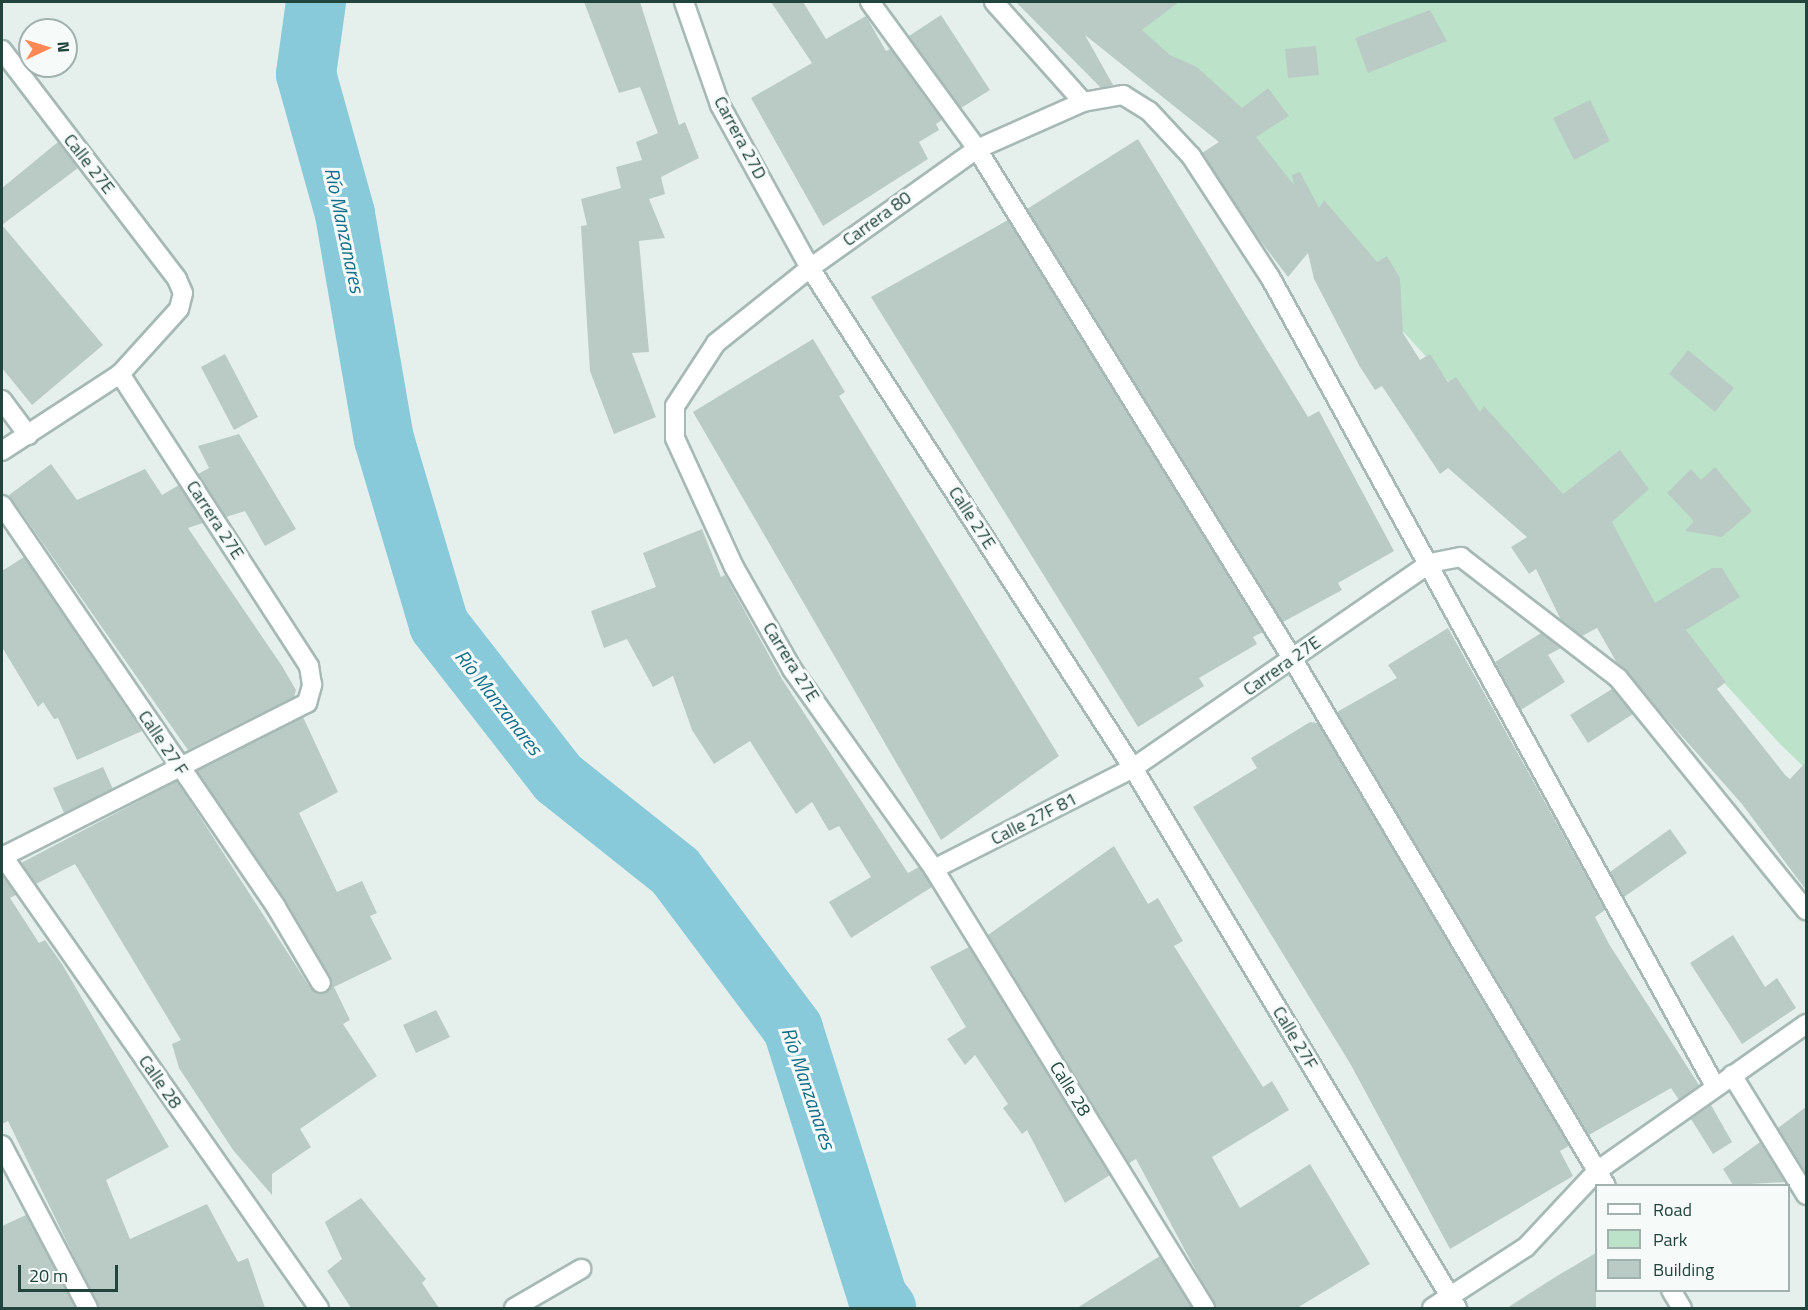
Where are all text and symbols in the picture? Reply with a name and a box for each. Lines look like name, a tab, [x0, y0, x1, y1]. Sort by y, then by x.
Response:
north arrow	[18, 18, 78, 78]
text: N	[52, 41, 76, 53]
street label: Carrera 27D	[709, 93, 771, 183]
street label: Calle 27E	[59, 130, 119, 198]
water label: Río Manzanares	[320, 165, 370, 295]
street label: Carrera 80	[838, 187, 916, 251]
street label: Carrera 27E	[182, 477, 248, 563]
street label: Calle 27E	[944, 483, 1000, 553]
street label: Carrera 27E	[758, 618, 824, 706]
street label: Carrera 27E	[1239, 631, 1325, 701]
water label: Río Manzanares	[450, 644, 548, 760]
street label: Calle 27 F	[133, 706, 193, 780]
street label: Calle 27F 81	[987, 788, 1081, 850]
street label: Calle 27F	[1268, 1003, 1322, 1073]
water label: Río Manzanares	[777, 1024, 841, 1152]
street label: Calle 28	[134, 1051, 186, 1113]
street label: Calle 28	[1045, 1058, 1095, 1120]
legend	[1595, 1184, 1790, 1292]
text: Road	[1653, 1196, 1692, 1223]
text: Park	[1653, 1226, 1687, 1253]
scale bar	[21, 1253, 122, 1291]
text: Building	[1653, 1256, 1714, 1283]
text: 20 m	[29, 1262, 68, 1289]

